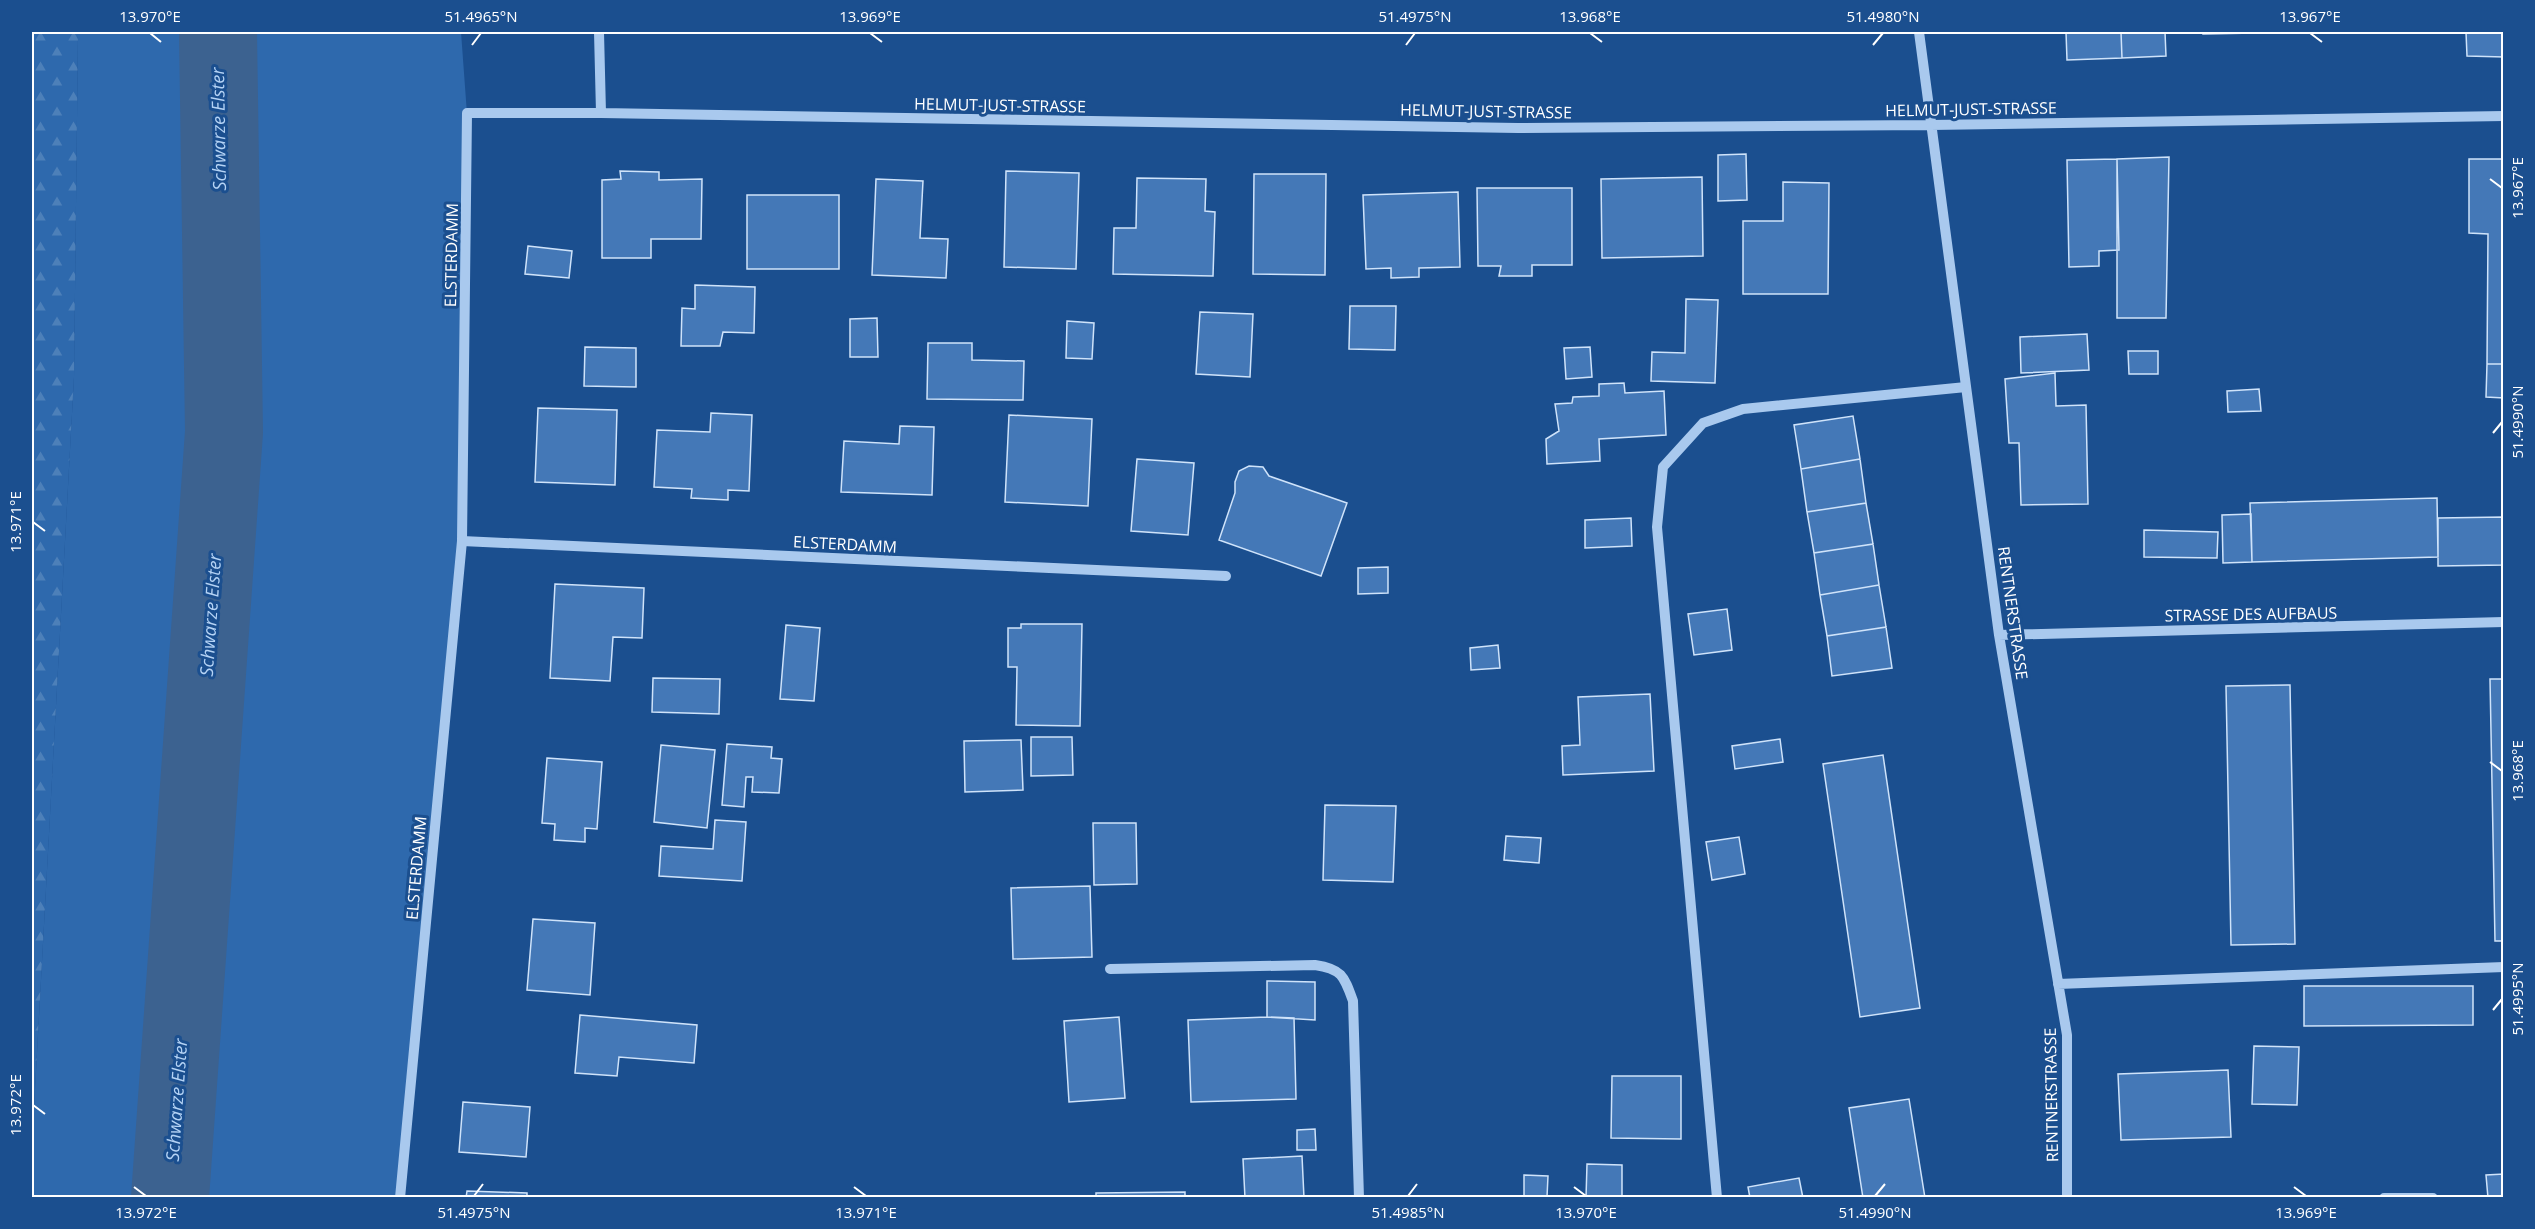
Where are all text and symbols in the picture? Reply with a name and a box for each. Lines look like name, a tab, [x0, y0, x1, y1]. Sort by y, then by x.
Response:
text: 13.970°E	[119, 6, 181, 26]
text: 51.4965°N	[444, 6, 518, 26]
text: 13.969°E	[839, 6, 901, 26]
text: 51.4975°N	[1378, 6, 1452, 26]
text: 13.968°E	[1559, 6, 1621, 26]
text: 51.4980°N	[1846, 6, 1920, 26]
text: 13.967°E	[2279, 6, 2341, 26]
water label: Schwarze Elster	[205, 66, 231, 191]
street label: HELMUT-JUST-STRASSE	[914, 93, 1086, 117]
street label: HELMUT-JUST-STRASSE	[1885, 97, 2057, 121]
street label: HELMUT-JUST-STRASSE	[1400, 99, 1572, 123]
text: 13.967°E	[2507, 157, 2527, 219]
street label: ELSTERDAMM	[439, 203, 463, 307]
text: 51.4990°N	[2507, 385, 2527, 459]
text: 13.971°E	[5, 491, 25, 553]
street label: ELSTERDAMM	[792, 530, 898, 558]
street label: RENTNERSTRASSE	[1993, 545, 2033, 681]
water label: Schwarze Elster	[194, 552, 226, 677]
street label: STRASSE DES AUFBAUS	[2165, 601, 2338, 627]
text: 13.968°E	[2507, 740, 2527, 802]
street label: ELSTERDAMM	[401, 815, 431, 921]
text: 51.4995°N	[2507, 962, 2527, 1036]
street label: RENTNERSTRASSE	[2039, 1028, 2063, 1162]
water label: Schwarze Elster	[160, 1037, 192, 1162]
text: 13.972°E	[5, 1074, 25, 1136]
text: 13.972°E	[115, 1202, 177, 1222]
text: 51.4975°N	[437, 1202, 511, 1222]
text: 13.971°E	[835, 1202, 897, 1222]
text: 51.4985°N	[1371, 1202, 1445, 1222]
text: 13.970°E	[1555, 1202, 1617, 1222]
text: 51.4990°N	[1838, 1202, 1912, 1222]
text: 13.969°E	[2275, 1202, 2337, 1222]

